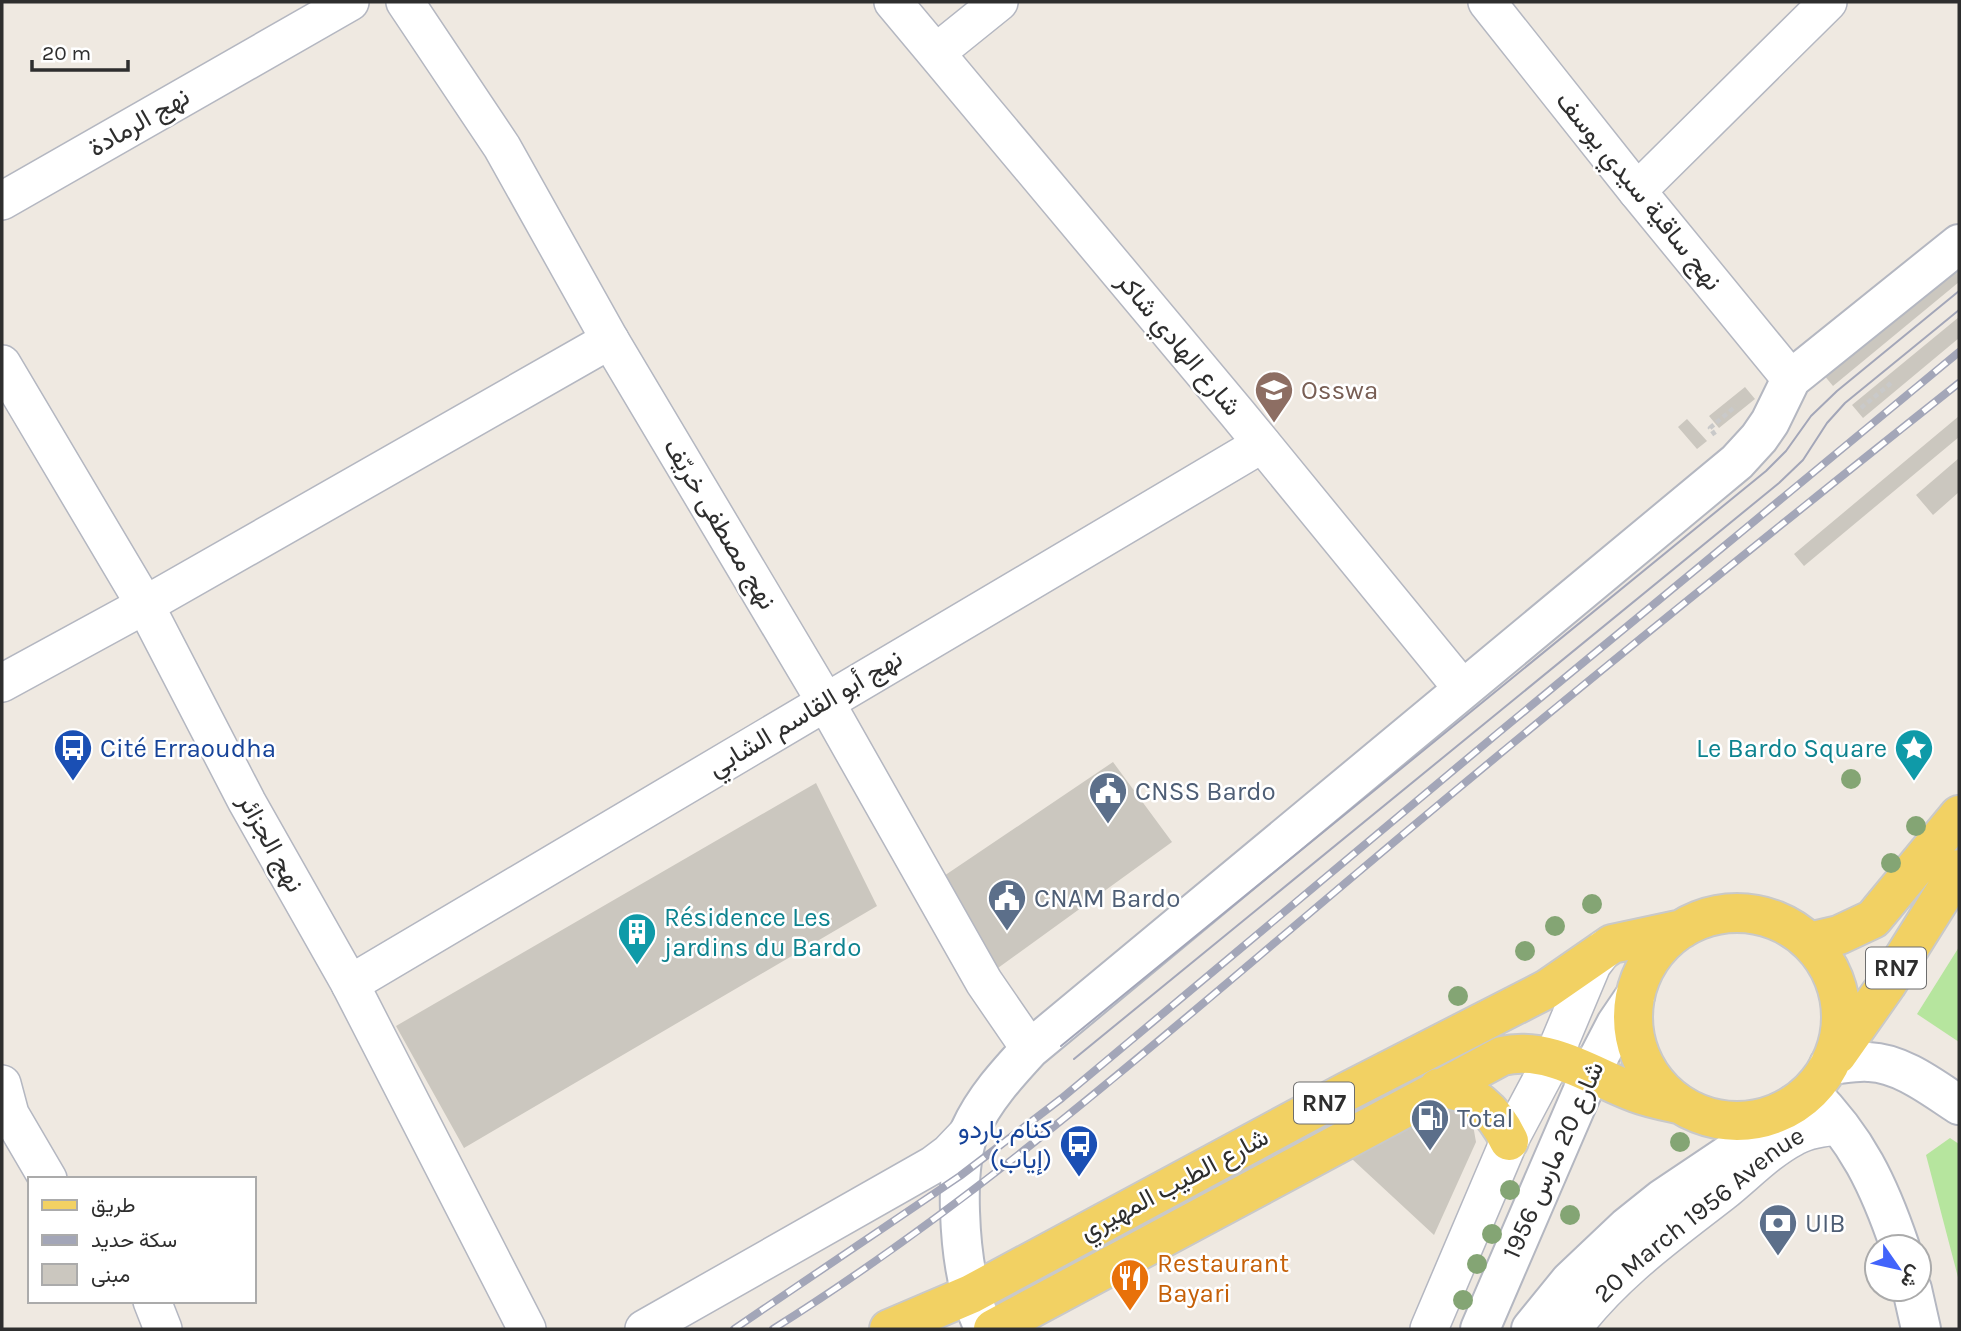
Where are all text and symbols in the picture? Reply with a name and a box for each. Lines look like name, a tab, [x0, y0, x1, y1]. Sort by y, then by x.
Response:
scale bar	[32, 28, 128, 72]
text: 20 m	[42, 41, 91, 65]
street label: نهج الرمادة	[83, 81, 196, 165]
street label: نهج ساقية سيدي يوسف	[1545, 85, 1729, 300]
street label: شارع الهادي شاكر	[1106, 265, 1248, 425]
school or university icon: Osswa	[1253, 369, 1295, 424]
place label: Osswa	[1301, 375, 1378, 406]
street label: نهج مصطفى خريّف	[655, 433, 783, 616]
street label: نهج أبو القاسم الشابي	[702, 643, 910, 788]
bus stop icon: Cité Erraoudha	[52, 727, 94, 782]
place icon: Le Bardo Square	[1893, 727, 1935, 782]
place label: Cité Erraoudha	[100, 733, 276, 764]
place label: Le Bardo Square	[1696, 733, 1887, 764]
public building icon: CNSS Bardo	[1087, 770, 1129, 825]
place label: CNSS Bardo	[1135, 776, 1276, 807]
street label: نهج الجزائر	[229, 787, 311, 899]
public building icon: CNAM Bardo	[986, 877, 1028, 932]
place label: CNAM Bardo	[1034, 883, 1180, 914]
place label: Résidence Les jardins du Bardo	[661, 902, 861, 963]
building icon: Résidence Les jardins du Bardo	[616, 911, 658, 966]
road number: RN7	[1866, 948, 1926, 988]
street label: شارع 20 مارس 1956	[1496, 1056, 1612, 1264]
road number: RN7	[1294, 1083, 1354, 1124]
fuel station icon: Total	[1409, 1097, 1451, 1152]
place label: Total	[1457, 1103, 1514, 1134]
place label: كنام باردو (إياب)	[958, 1114, 1052, 1176]
street label: 20 March 1956 Avenue	[1587, 1119, 1809, 1309]
street label: شارع الطيب المهيري	[1074, 1121, 1276, 1251]
bus stop icon: كنام باردو (إياب)	[1058, 1123, 1100, 1178]
legend	[28, 1177, 256, 1303]
text: طريق	[91, 1193, 136, 1218]
bank icon: UIB	[1757, 1202, 1799, 1257]
place label: UIB	[1805, 1208, 1845, 1239]
text: سكة حديد	[91, 1228, 177, 1252]
north arrow	[1863, 1233, 1933, 1303]
place label: Restaurant Bayari	[1157, 1248, 1289, 1309]
restaurant icon: Restaurant Bayari	[1109, 1257, 1151, 1312]
text: ش	[1896, 1261, 1927, 1293]
text: مبنى	[91, 1263, 130, 1287]

